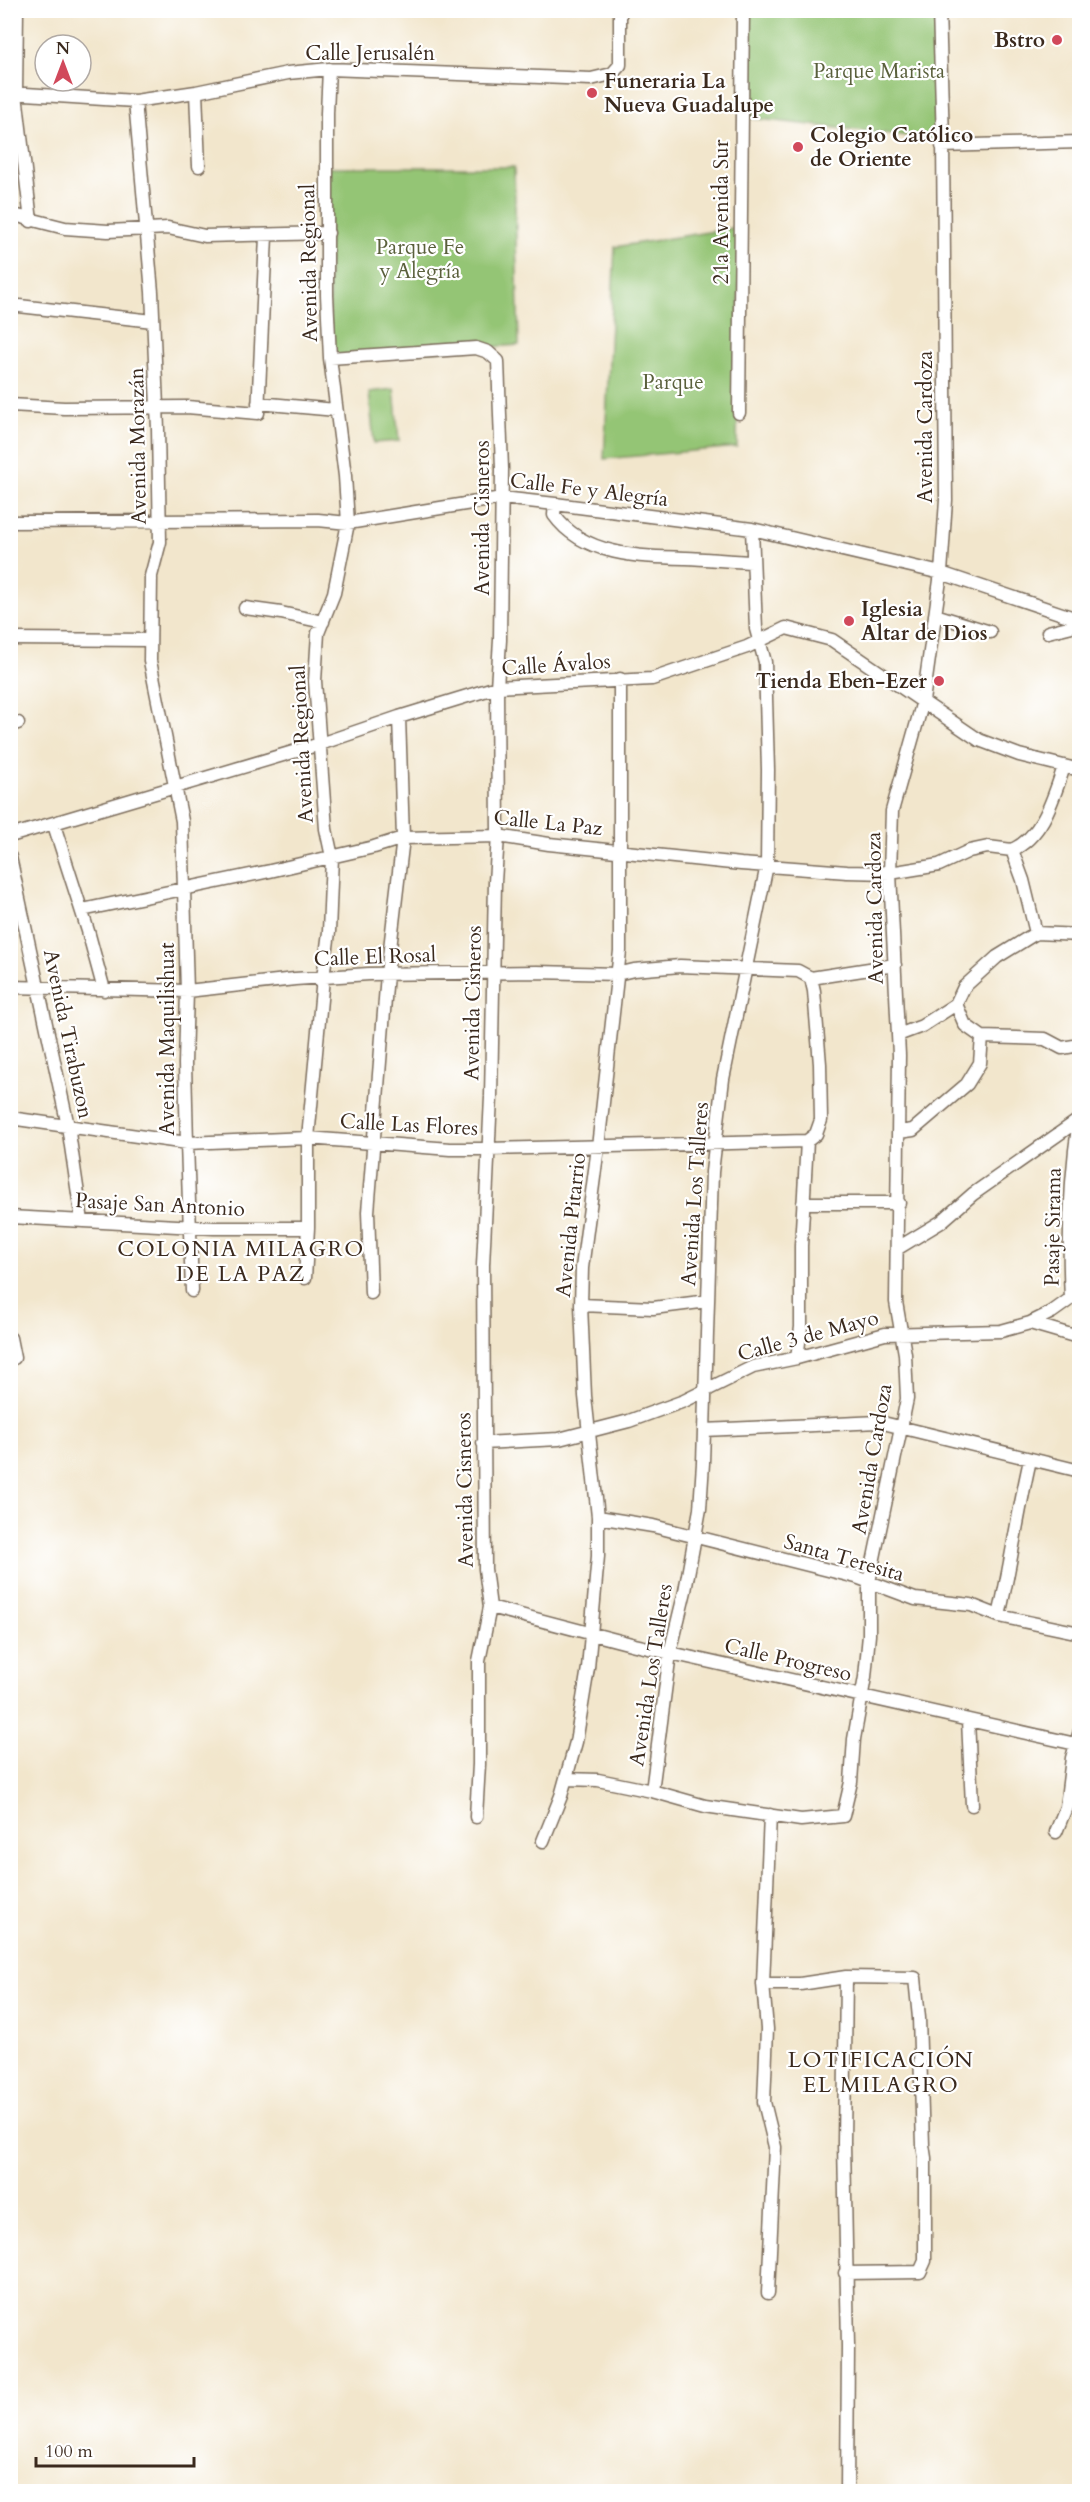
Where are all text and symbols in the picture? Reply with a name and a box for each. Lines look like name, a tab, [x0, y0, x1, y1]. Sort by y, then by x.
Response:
place label: Bstro	[994, 26, 1045, 55]
north arrow	[33, 33, 93, 93]
marker: Bstro	[1050, 33, 1064, 47]
text: N	[56, 38, 70, 60]
street label: Calle Jerusalén	[305, 39, 435, 68]
park label: Parque Marista	[813, 57, 945, 86]
place label: Funeraria La Nueva Guadalupe	[604, 67, 774, 120]
marker: Funeraria La Nueva Guadalupe	[585, 86, 599, 100]
place label: Colegio Católico de Oriente	[810, 121, 973, 174]
street label: 21a Avenida Sur	[707, 139, 736, 284]
marker: Colegio Católico de Oriente	[791, 140, 805, 154]
street label: Avenida Regional	[293, 184, 325, 342]
park label: Parque Fe y Alegría	[376, 233, 464, 286]
street label: Avenida Cardoza	[911, 351, 940, 503]
street label: Avenida Morazán	[122, 367, 154, 525]
park label: Parque	[642, 368, 704, 397]
street label: Avenida Cisneros	[468, 440, 497, 596]
street label: Calle Fe y Alegría	[508, 466, 670, 514]
place label: Iglesia Altar de Dios	[861, 595, 988, 648]
marker: Iglesia Altar de Dios	[842, 614, 856, 628]
street label: Calle Ávalos	[500, 647, 612, 683]
street label: Avenida Regional	[283, 664, 321, 824]
place label: Tienda Eben-Ezer	[756, 667, 928, 696]
marker: Tienda Eben-Ezer	[932, 674, 946, 688]
street label: Calle La Paz	[492, 803, 604, 843]
street label: Avenida Cardoza	[859, 831, 891, 985]
street label: Avenida Cisneros	[457, 925, 489, 1081]
street label: Calle El Rosal	[313, 940, 437, 974]
street label: Avenida Maquilishuat	[153, 942, 182, 1136]
street label: Avenida Tirabuzon	[36, 947, 100, 1121]
street label: Avenida Los Talleres	[674, 1101, 716, 1287]
street label: Calle Las Flores	[339, 1107, 479, 1143]
street label: Avenida Pitarrio	[549, 1151, 593, 1299]
street label: Pasaje Sirama	[1037, 1167, 1069, 1287]
street label: Pasaje San Antonio	[74, 1186, 246, 1224]
district label: COLONIA MILAGRO DE LA PAZ	[117, 1234, 365, 1289]
street label: Calle 3 de Mayo	[734, 1303, 882, 1369]
street label: Avenida Cardoza	[844, 1381, 900, 1537]
street label: Avenida Cisneros	[449, 1412, 481, 1568]
street label: Santa Teresita	[781, 1527, 907, 1589]
street label: Avenida Los Talleres	[622, 1582, 680, 1768]
street label: Calle Progreso	[722, 1631, 854, 1689]
district label: LOTIFICACIÓN EL MILAGRO	[788, 2045, 974, 2100]
scale bar	[36, 2430, 194, 2468]
text: 100 m	[45, 2439, 93, 2464]

